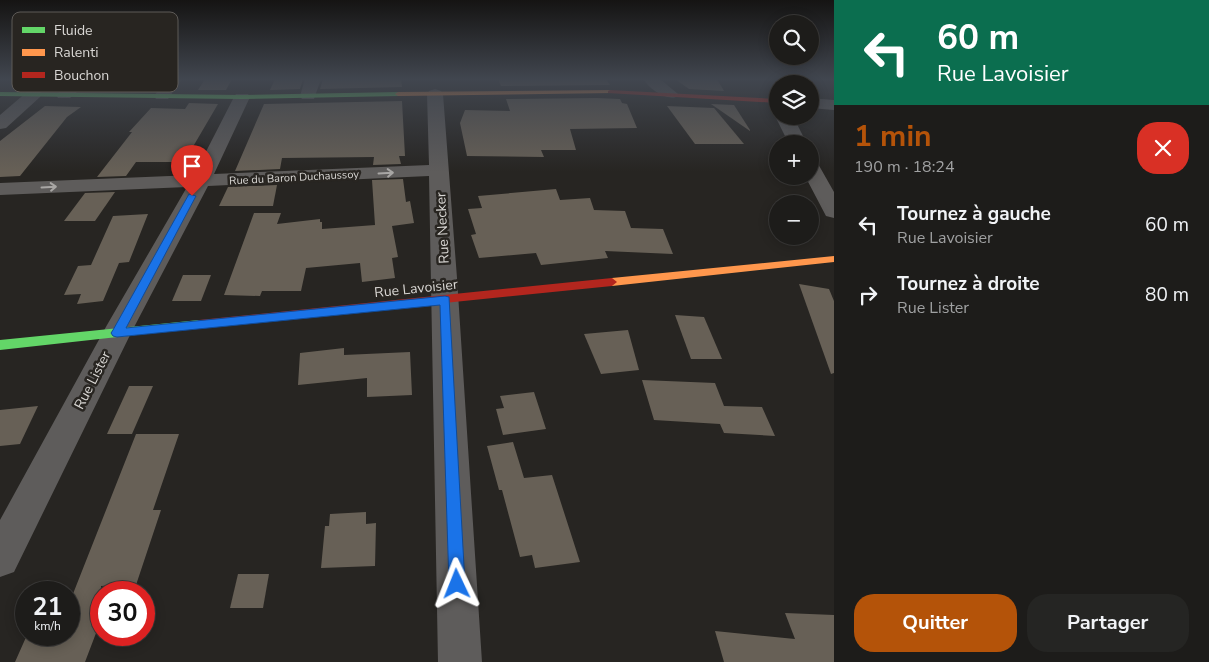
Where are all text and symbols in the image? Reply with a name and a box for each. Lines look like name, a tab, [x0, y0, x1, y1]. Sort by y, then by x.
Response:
legend	[12, 12, 178, 92]
text: 60 m	[937, 14, 1019, 61]
map controls	[769, 15, 819, 245]
button: search	[769, 15, 819, 65]
icon: left	[854, 20, 919, 85]
text: Fluide	[54, 21, 93, 40]
text: Ralenti	[54, 43, 98, 62]
text: Rue Lavoisier	[937, 59, 1069, 89]
text: Bouchon	[54, 66, 109, 85]
button: layers	[769, 75, 819, 125]
text: 1 min	[854, 116, 932, 157]
button: close	[1137, 122, 1189, 174]
button: +	[769, 135, 819, 185]
pin	[171, 145, 213, 196]
icon: arrive	[178, 152, 206, 180]
text: 190 m · 18:24	[854, 156, 955, 178]
street label: Rue du Baron Duchaussoy	[229, 167, 360, 188]
one-way arrow	[378, 168, 394, 177]
one-way arrow	[40, 182, 56, 192]
street label: Rue Necker	[431, 192, 454, 264]
button: −	[769, 195, 819, 245]
text: Tournez à gauche	[897, 201, 1051, 227]
icon: left	[854, 211, 882, 239]
text: 60 m	[1145, 212, 1189, 238]
text: Rue Lavoisier	[897, 227, 993, 249]
text: Tournez à droite	[897, 271, 1040, 297]
street label: Rue Lavoisier	[373, 275, 459, 302]
icon: right	[854, 281, 882, 309]
text: 80 m	[1145, 282, 1189, 308]
text: Rue Lister	[897, 297, 969, 319]
street label: Rue Lister	[70, 348, 115, 413]
position arrow	[430, 557, 482, 609]
speed limit sign: 30	[90, 581, 155, 646]
text: 21	[32, 590, 63, 624]
button: Quitter	[854, 594, 1017, 652]
button: Partager	[1027, 594, 1189, 652]
text: km/h	[34, 618, 61, 634]

